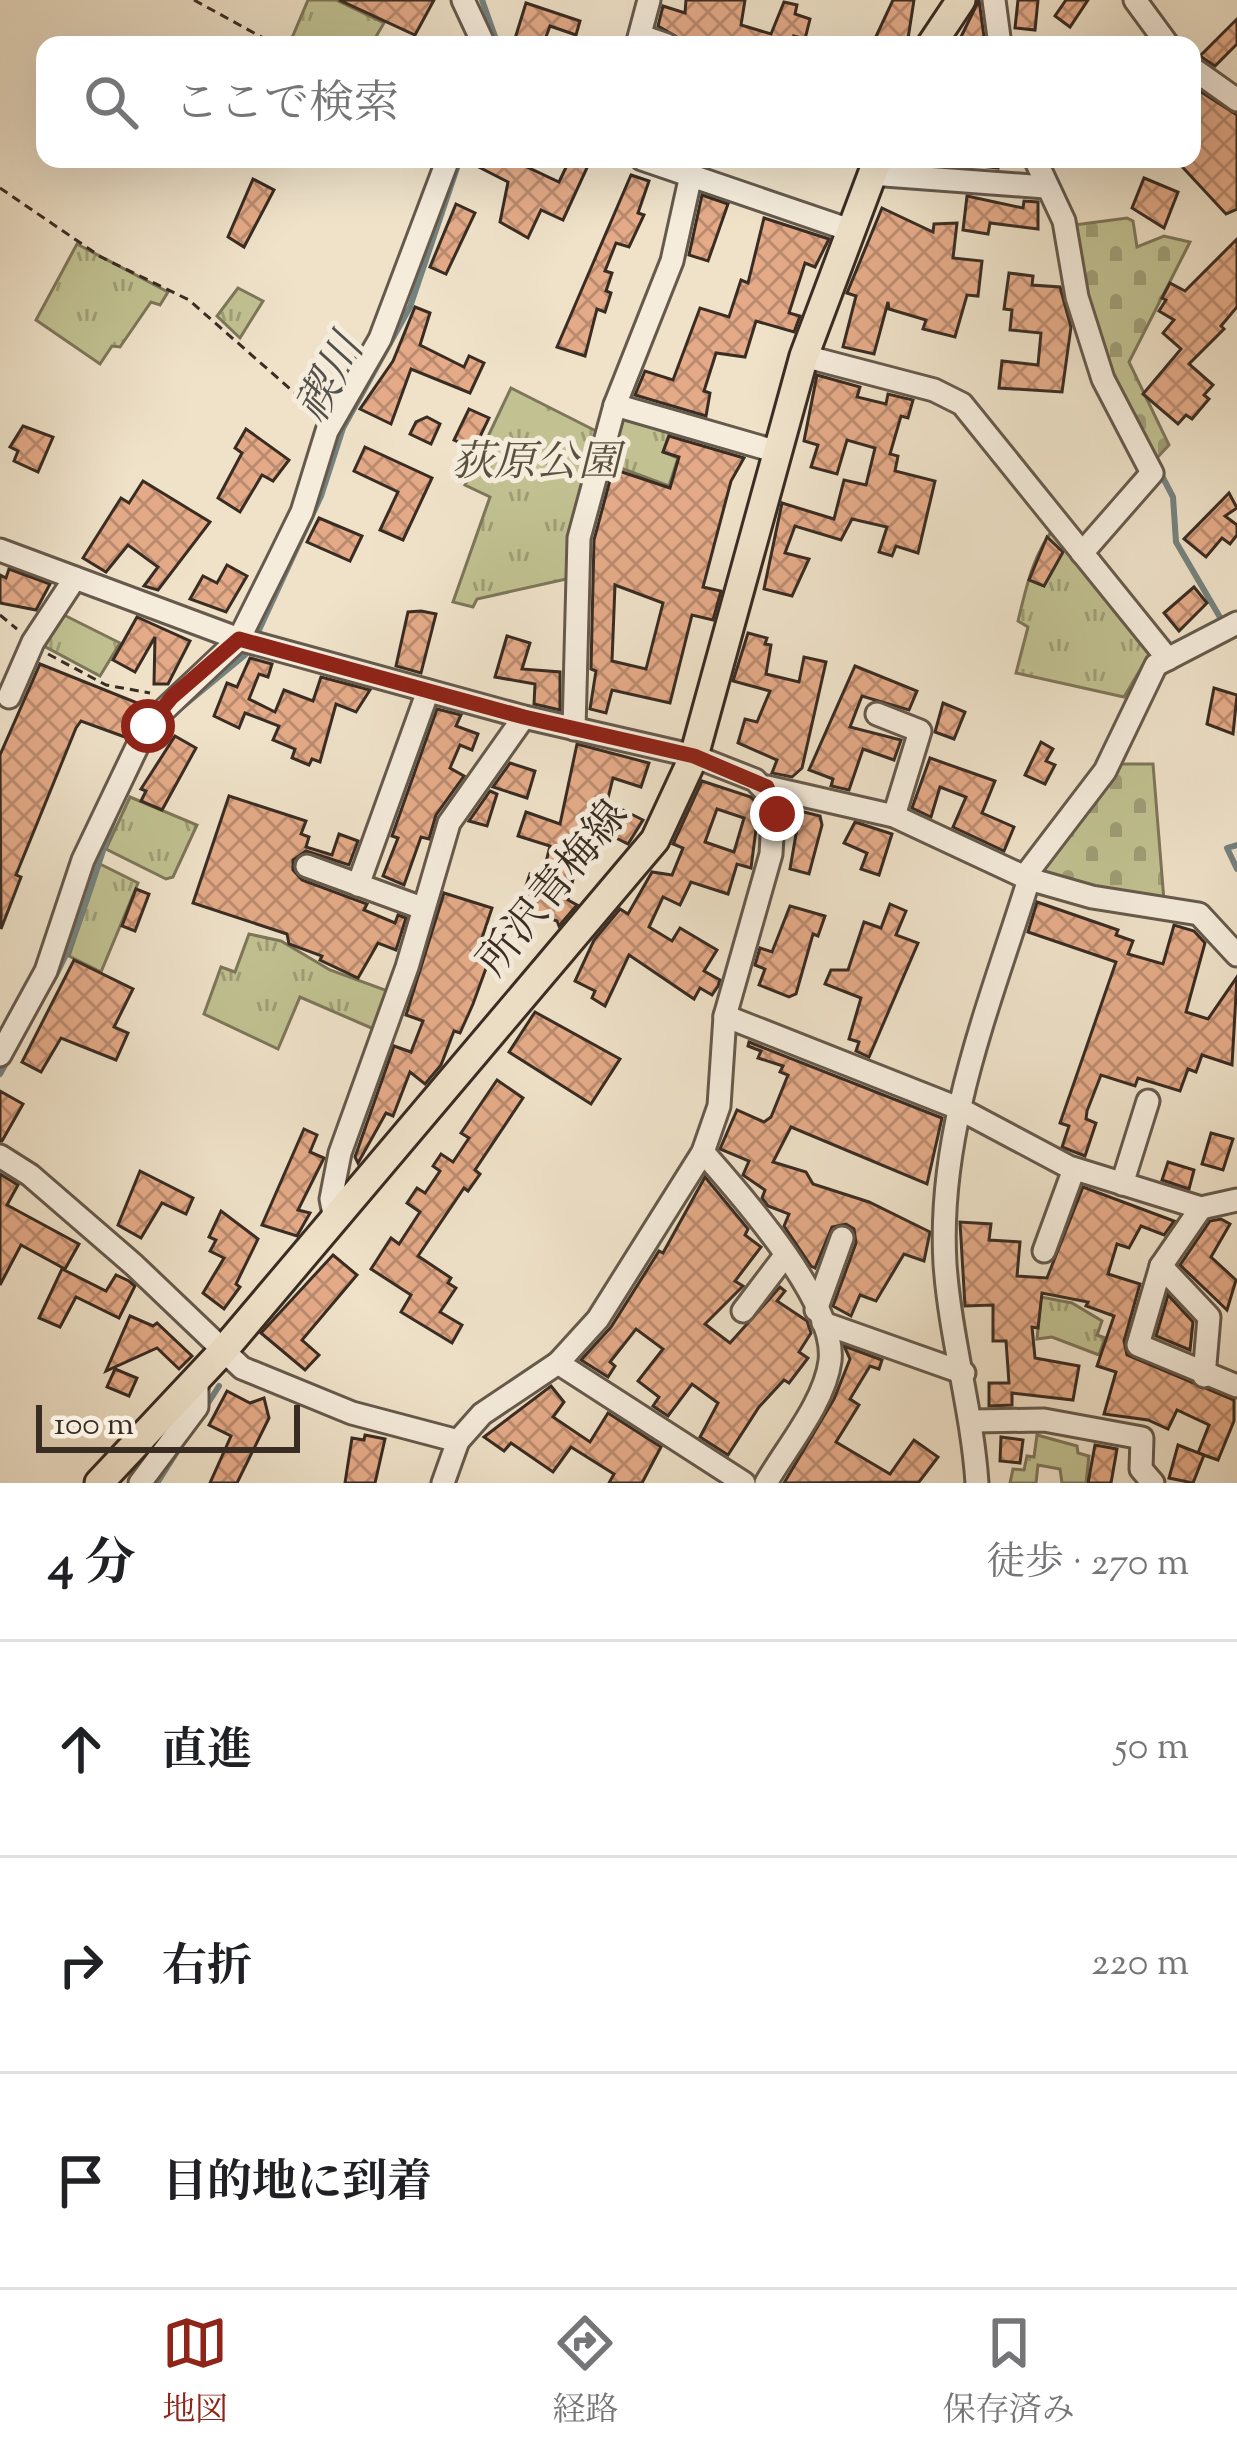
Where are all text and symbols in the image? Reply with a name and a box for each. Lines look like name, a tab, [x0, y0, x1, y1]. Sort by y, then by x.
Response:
search box	[36, 36, 1201, 168]
icon: search	[78, 69, 144, 135]
text: ここで検索	[174, 74, 399, 139]
water label: 禊川	[283, 321, 385, 435]
park label: 荻原公園	[452, 435, 626, 495]
route start	[121, 699, 175, 753]
route end	[750, 787, 804, 841]
street label: 所沢青梅線	[466, 790, 644, 990]
scale bar	[36, 1399, 300, 1452]
text: 100 m	[54, 1402, 134, 1450]
text: 4 分	[48, 1530, 136, 1603]
text: 徒歩 · 270 m	[986, 1537, 1189, 1593]
icon: ahead	[48, 1716, 114, 1782]
text: 直進	[162, 1721, 252, 1786]
text: 50 m	[1114, 1721, 1189, 1777]
icon: right	[48, 1932, 114, 1998]
text: 右折	[162, 1937, 252, 2002]
text: 220 m	[1091, 1937, 1189, 1993]
icon: arrive	[48, 2148, 114, 2214]
text: 目的地に到着	[162, 2153, 432, 2218]
tab: 地図	[162, 2310, 228, 2436]
tab: 経路	[552, 2310, 618, 2436]
tab: 保存済み	[943, 2310, 1075, 2436]

